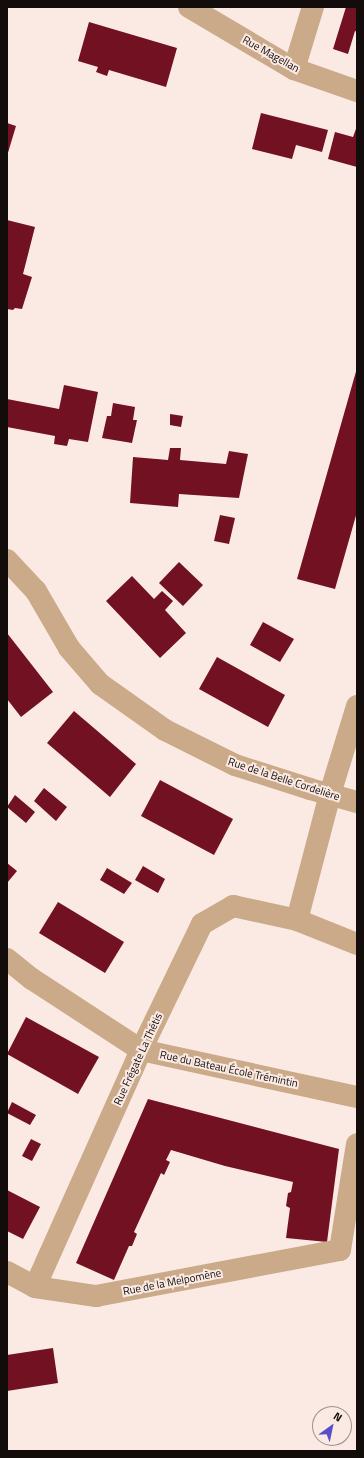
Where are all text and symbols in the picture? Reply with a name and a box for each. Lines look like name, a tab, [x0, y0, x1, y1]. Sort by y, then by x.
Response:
street label: Rue Magellan	[240, 33, 302, 75]
street label: Rue de la Belle Cordelière	[226, 755, 342, 803]
street label: Rue Frégate La Thétis	[111, 1011, 165, 1107]
street label: Rue du Bateau École Trémintin	[159, 1048, 299, 1090]
street label: Rue de la Melpomène	[122, 1266, 222, 1298]
north arrow	[312, 1406, 352, 1446]
text: N	[330, 1408, 346, 1426]

